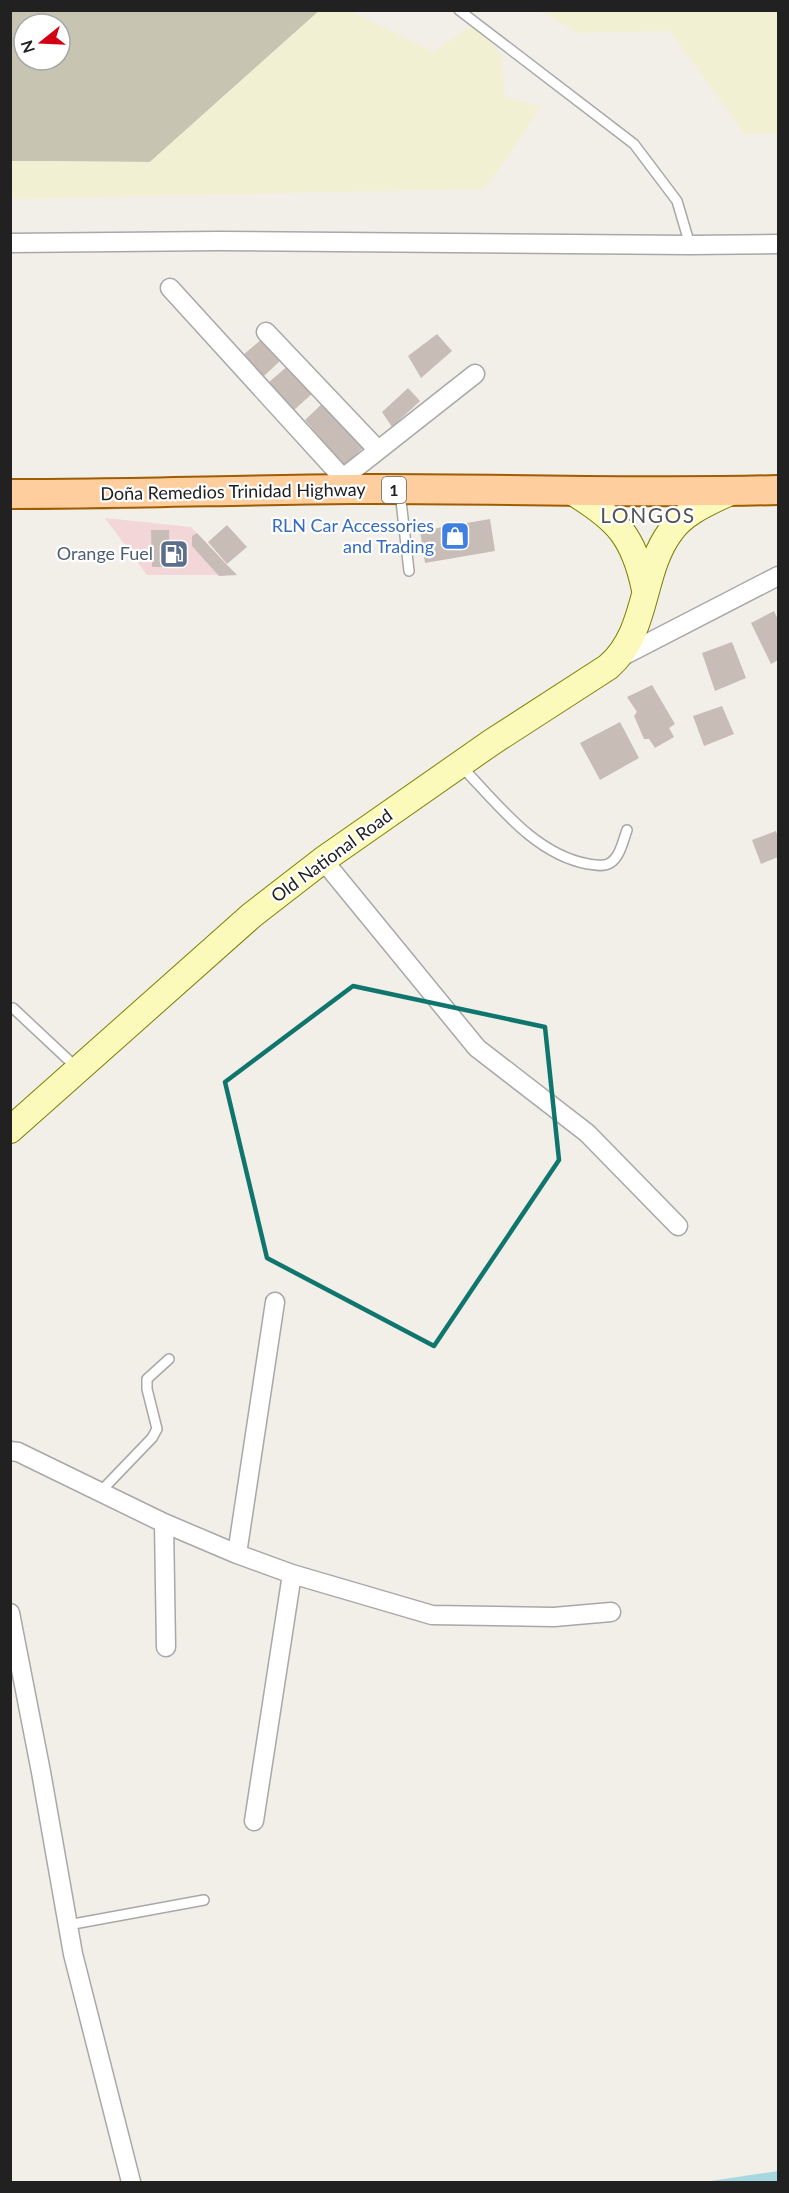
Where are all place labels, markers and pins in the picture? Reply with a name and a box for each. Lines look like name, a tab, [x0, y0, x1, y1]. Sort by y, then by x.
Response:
place label: RLN Car Accessories and Trading	[272, 514, 434, 557]
shop icon: RLN Car Accessories and Trading	[439, 520, 471, 552]
fuel station icon: Orange Fuel	[158, 538, 190, 570]
place label: Orange Fuel	[57, 542, 153, 564]

